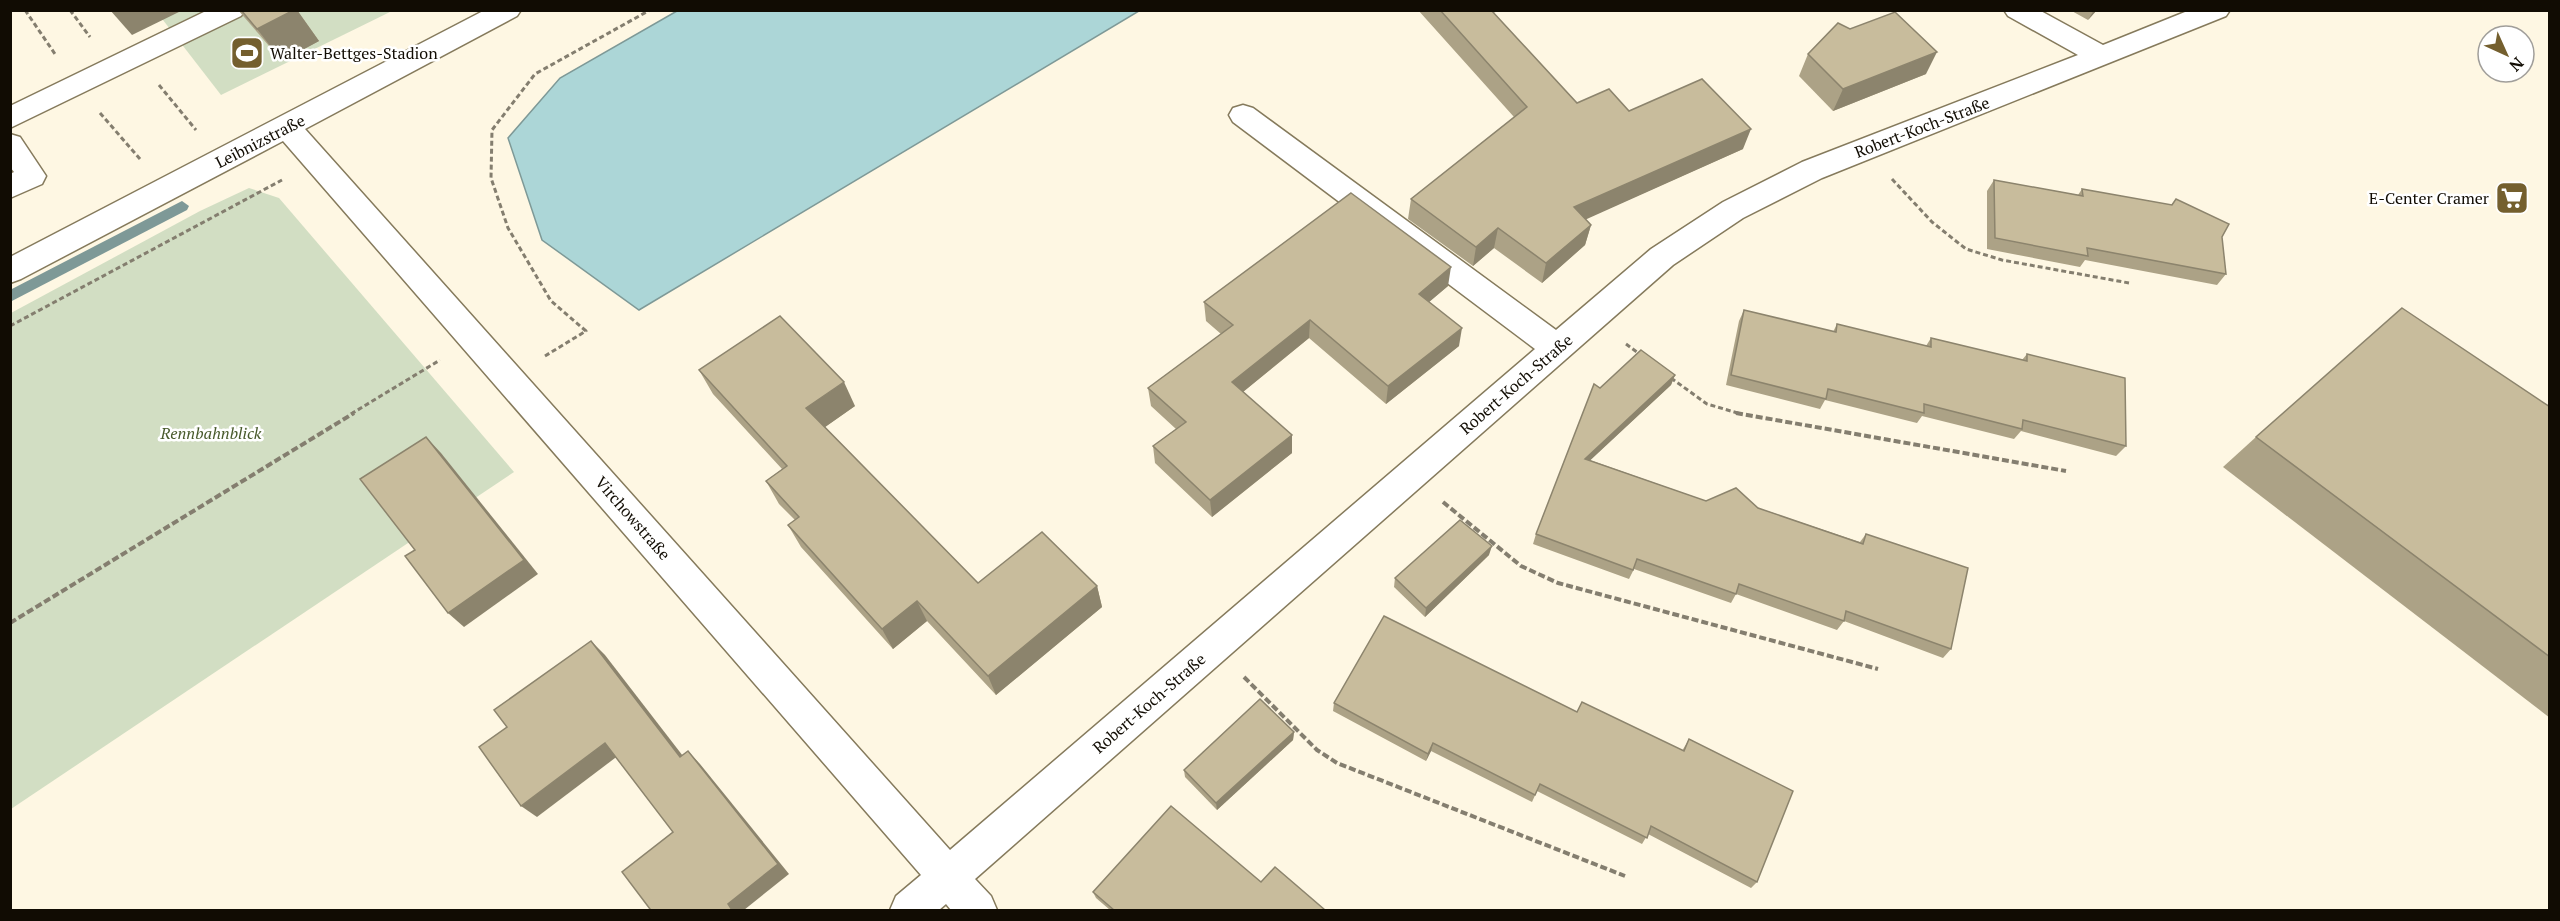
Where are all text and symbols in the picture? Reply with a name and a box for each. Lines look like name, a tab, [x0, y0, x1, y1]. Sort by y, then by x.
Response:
north arrow	[2476, 24, 2536, 84]
sports icon: Walter-Bettges-Stadion	[229, 35, 265, 71]
place label: Walter-Bettges-Stadion	[270, 42, 438, 64]
text: N	[2505, 53, 2529, 77]
street label: Robert-Koch-Straße	[1851, 91, 1993, 163]
street label: Leibnizstraße	[211, 109, 309, 173]
supermarket icon: E-Center Cramer	[2494, 180, 2530, 216]
place label: E-Center Cramer	[2369, 187, 2490, 209]
street label: Robert-Koch-Straße	[1455, 329, 1577, 439]
park label: Rennbahnblick	[159, 422, 262, 444]
street label: Virchowstraße	[590, 471, 676, 565]
street label: Robert-Koch-Straße	[1088, 648, 1210, 758]

